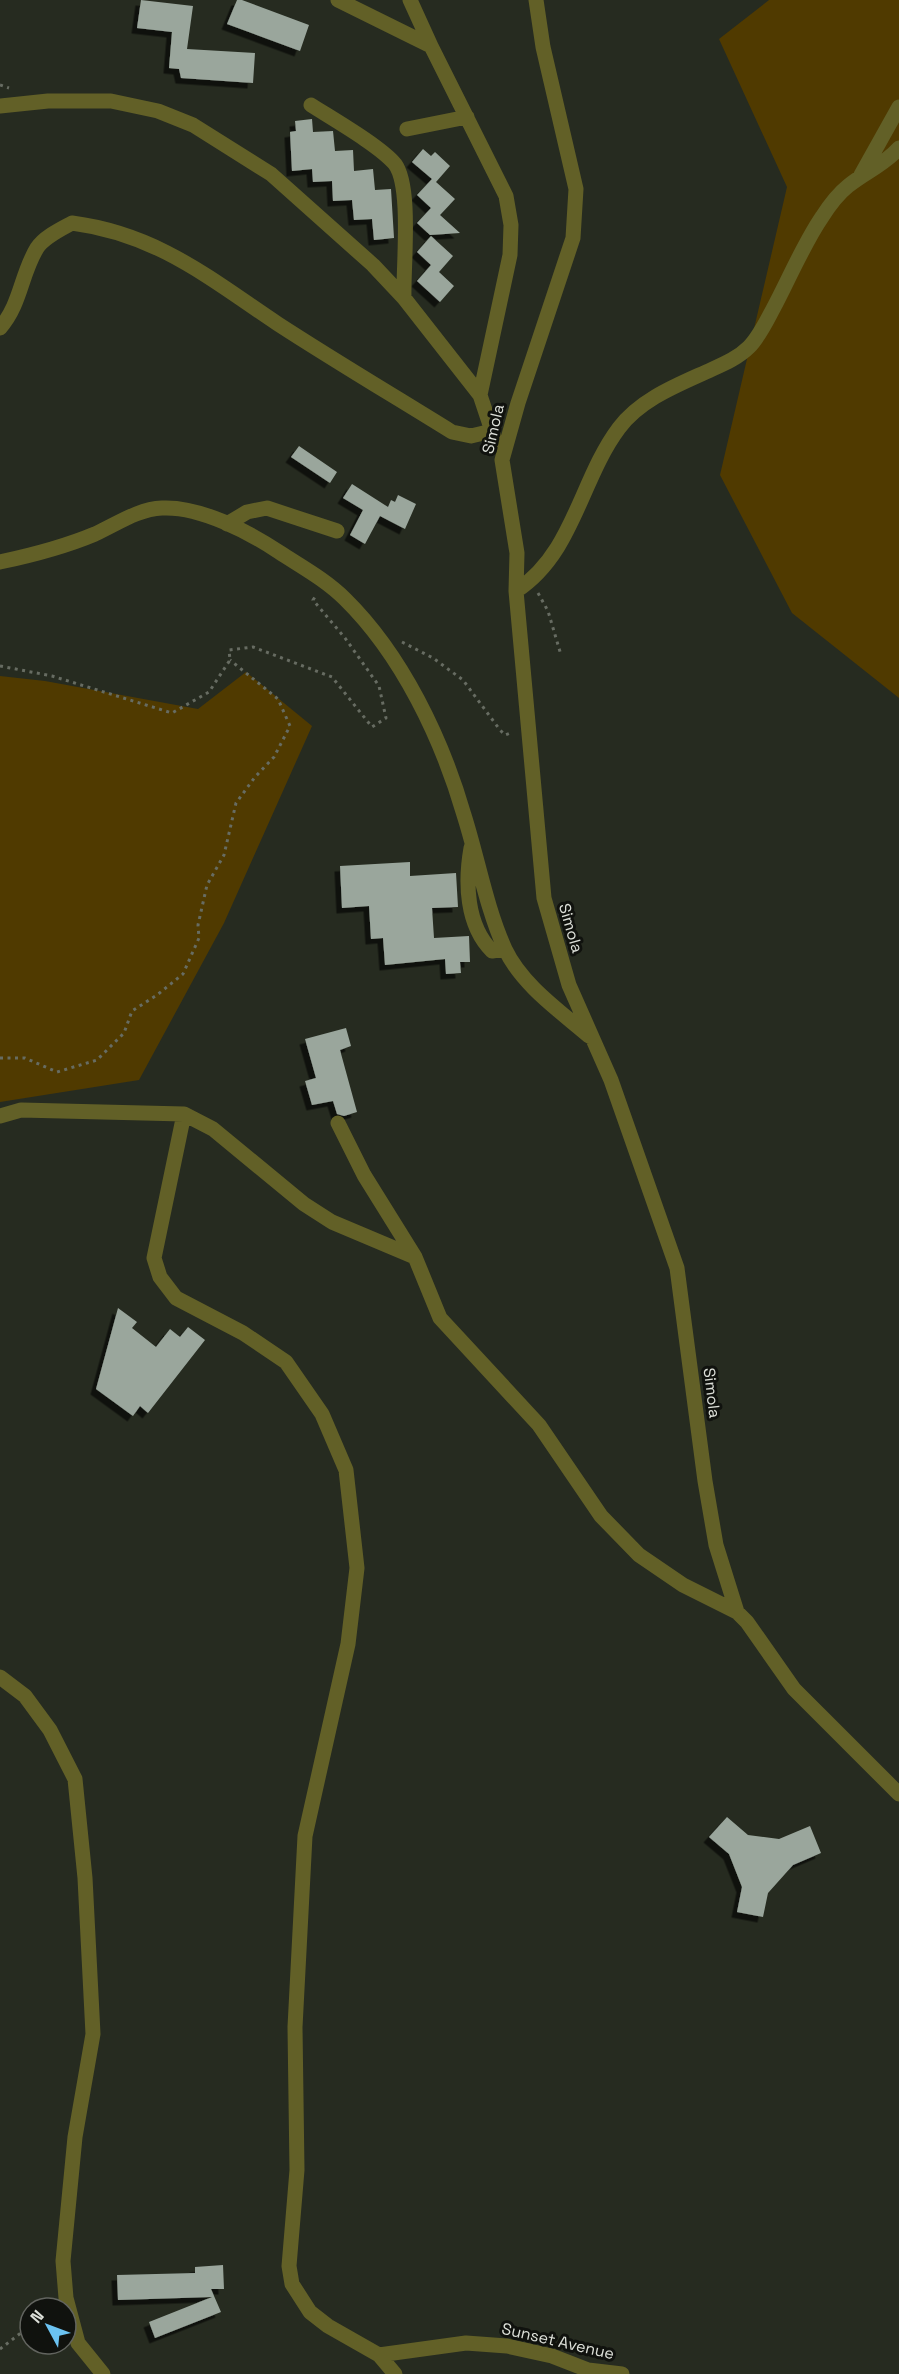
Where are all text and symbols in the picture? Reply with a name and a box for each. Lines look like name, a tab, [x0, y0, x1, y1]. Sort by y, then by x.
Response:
street label: Simola	[477, 402, 509, 456]
street label: Simola	[554, 901, 588, 955]
street label: Simola	[699, 1367, 725, 1419]
north arrow	[18, 2296, 78, 2356]
text: N	[26, 2306, 49, 2327]
street label: Sunset Avenue	[500, 2318, 616, 2364]

